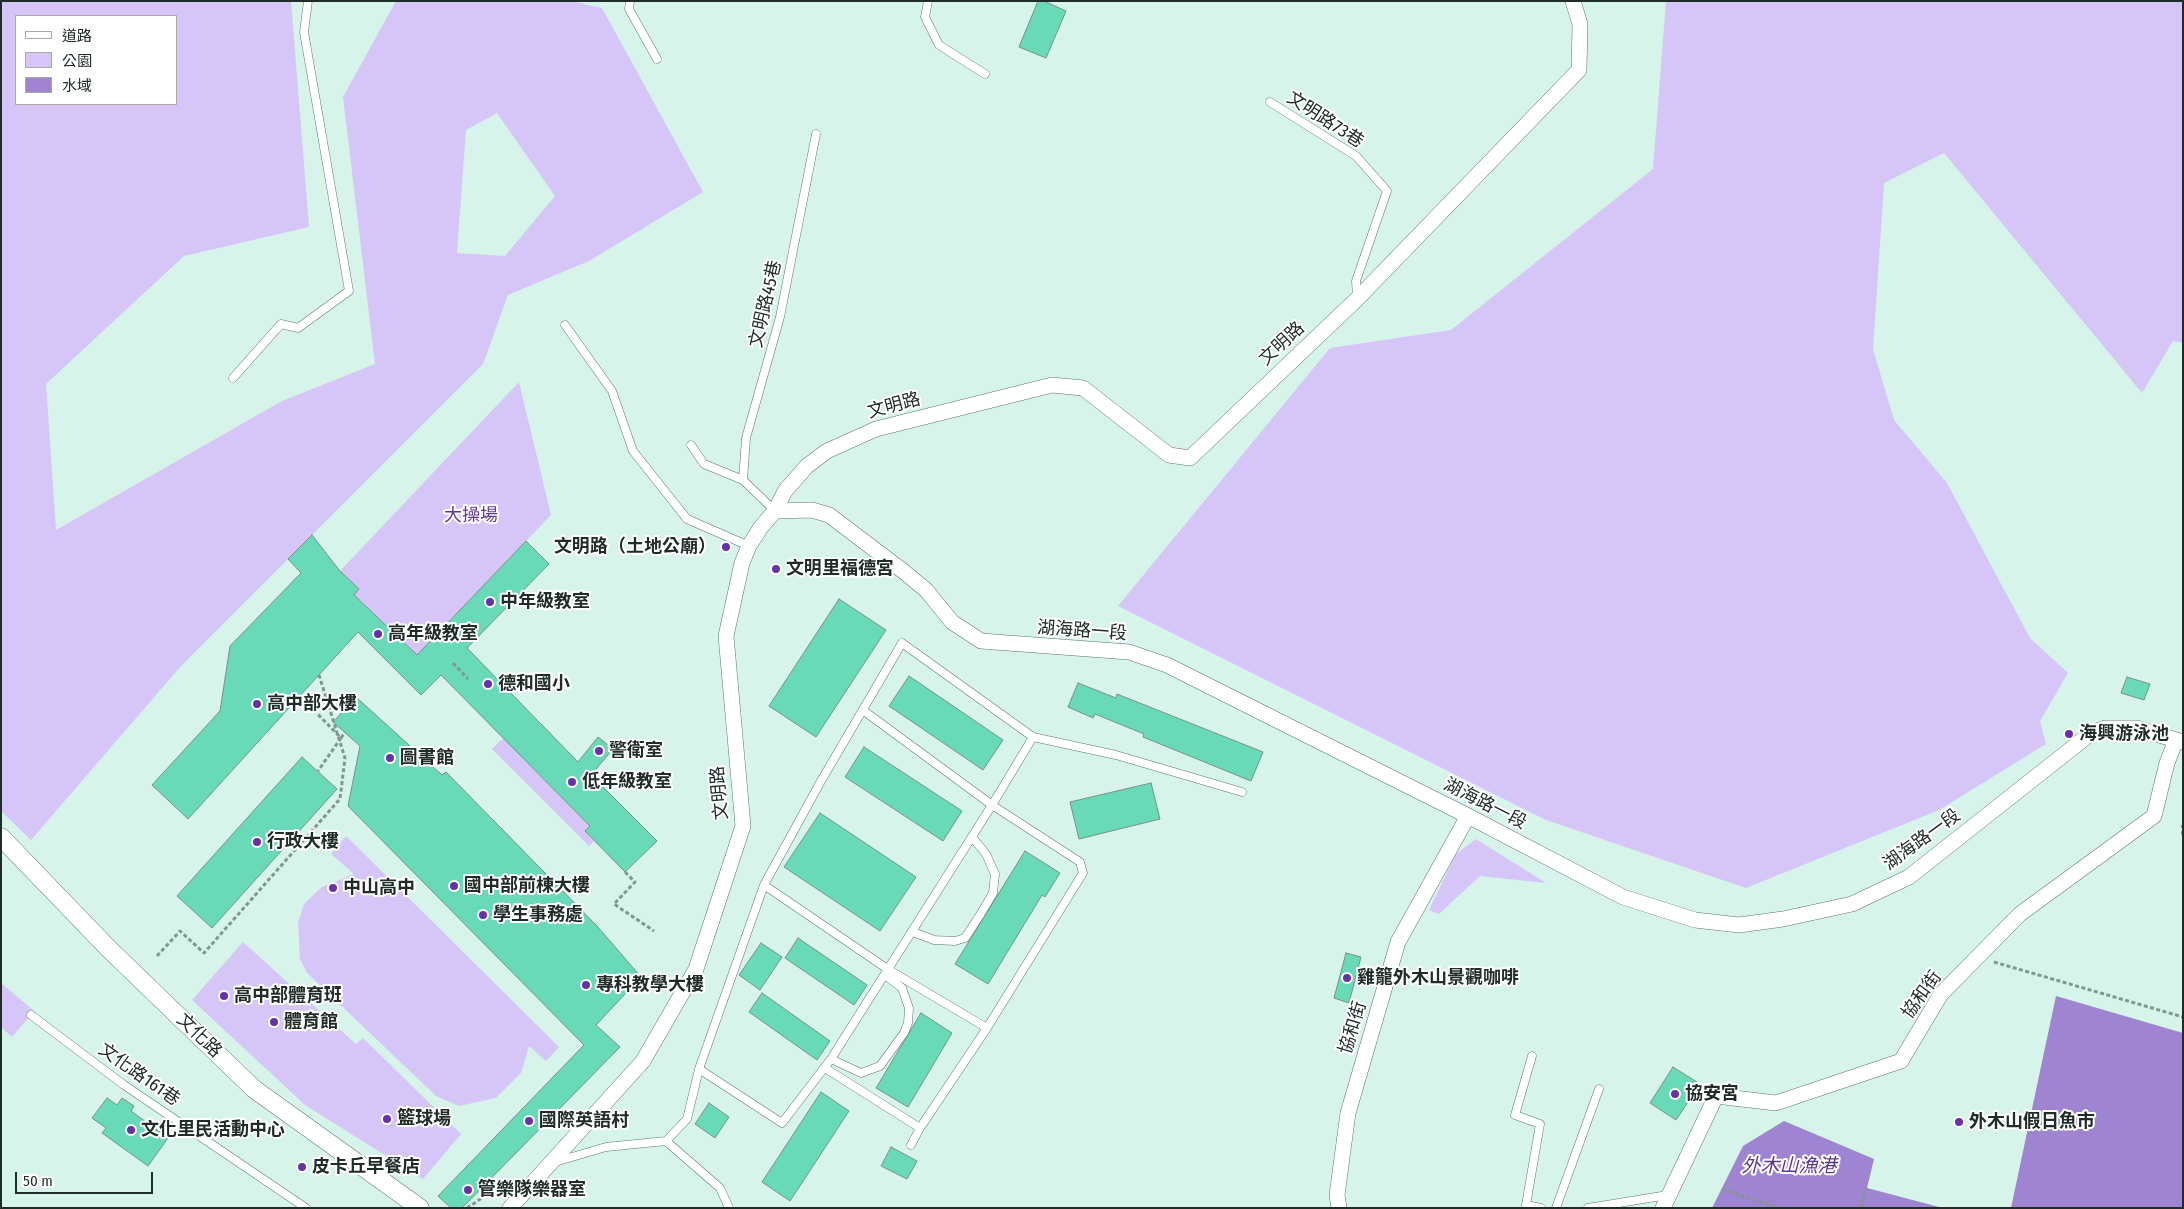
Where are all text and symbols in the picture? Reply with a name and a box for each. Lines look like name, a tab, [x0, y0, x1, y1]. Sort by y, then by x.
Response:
legend	[15, 15, 178, 105]
text: 道路	[62, 27, 92, 45]
text: 公園	[62, 52, 92, 70]
text: 水域	[62, 77, 92, 95]
street label: 文明路73巷	[1283, 87, 1367, 153]
street label: 文明路45巷	[745, 258, 787, 350]
street label: 文明路	[1255, 318, 1309, 370]
street label: 文明路	[865, 389, 923, 423]
park label: 大操場	[444, 505, 498, 527]
place label: 文明路（土地公廟）	[554, 536, 716, 558]
marker: 文明路（土地公廟）	[720, 541, 732, 553]
place label: 文明里福德宮	[786, 558, 894, 580]
marker: 文明里福德宮	[770, 563, 782, 575]
place label: 中年級教室	[500, 591, 590, 613]
marker: 中年級教室	[484, 596, 496, 608]
street label: 湖海路一段	[1036, 617, 1128, 645]
place label: 高年級教室	[388, 623, 478, 645]
marker: 高年級教室	[372, 628, 384, 640]
place label: 德和國小	[498, 673, 570, 695]
marker: 德和國小	[482, 678, 494, 690]
place label: 高中部大樓	[267, 693, 357, 715]
marker: 高中部大樓	[251, 698, 263, 710]
place label: 海興游泳池	[2079, 723, 2169, 745]
marker: 海興游泳池	[2063, 728, 2075, 740]
place label: 警衛室	[609, 740, 663, 762]
marker: 警衛室	[593, 745, 605, 757]
place label: 圖書館	[400, 747, 454, 769]
marker: 圖書館	[384, 752, 396, 764]
street label: 文明路	[707, 765, 733, 821]
place label: 低年級教室	[582, 771, 672, 793]
street label: 湖海路一段	[1440, 774, 1530, 834]
marker: 低年級教室	[566, 776, 578, 788]
street label: 湖海路一段	[1879, 805, 1965, 875]
place label: 行政大樓	[267, 831, 339, 853]
marker: 行政大樓	[251, 836, 263, 848]
place label: 國中部前棟大樓	[464, 875, 590, 897]
place label: 中山高中	[343, 877, 415, 899]
marker: 國中部前棟大樓	[448, 880, 460, 892]
marker: 中山高中	[327, 882, 339, 894]
place label: 學生事務處	[493, 904, 583, 926]
marker: 學生事務處	[477, 909, 489, 921]
place label: 雞籠外木山景觀咖啡	[1357, 967, 1519, 989]
street label: 協和街	[1897, 967, 1947, 1023]
marker: 雞籠外木山景觀咖啡	[1341, 972, 1353, 984]
place label: 專科教學大樓	[596, 974, 704, 996]
marker: 專科教學大樓	[580, 979, 592, 991]
place label: 高中部體育班	[234, 985, 342, 1007]
marker: 高中部體育班	[218, 990, 230, 1002]
street label: 協和街	[1335, 999, 1371, 1057]
street label: 文化路	[172, 1009, 226, 1063]
place label: 體育館	[284, 1011, 338, 1033]
marker: 體育館	[268, 1016, 280, 1028]
street label: 文化路161巷	[94, 1039, 184, 1111]
place label: 協安宮	[1685, 1083, 1739, 1105]
marker: 協安宮	[1669, 1088, 1681, 1100]
place label: 籃球場	[397, 1108, 451, 1130]
place label: 國際英語村	[539, 1110, 629, 1132]
place label: 外木山假日魚市	[1969, 1111, 2095, 1133]
marker: 籃球場	[381, 1113, 393, 1125]
marker: 國際英語村	[523, 1115, 535, 1127]
marker: 外木山假日魚市	[1953, 1116, 1965, 1128]
place label: 文化里民活動中心	[141, 1119, 285, 1141]
marker: 文化里民活動中心	[125, 1124, 137, 1136]
place label: 皮卡丘早餐店	[312, 1156, 420, 1178]
water label: 外木山漁港	[1742, 1156, 1836, 1178]
marker: 皮卡丘早餐店	[296, 1161, 308, 1173]
scale bar	[18, 1162, 155, 1194]
text: 50 m	[23, 1172, 53, 1190]
place label: 管樂隊樂器室	[478, 1179, 586, 1201]
marker: 管樂隊樂器室	[462, 1184, 474, 1196]

